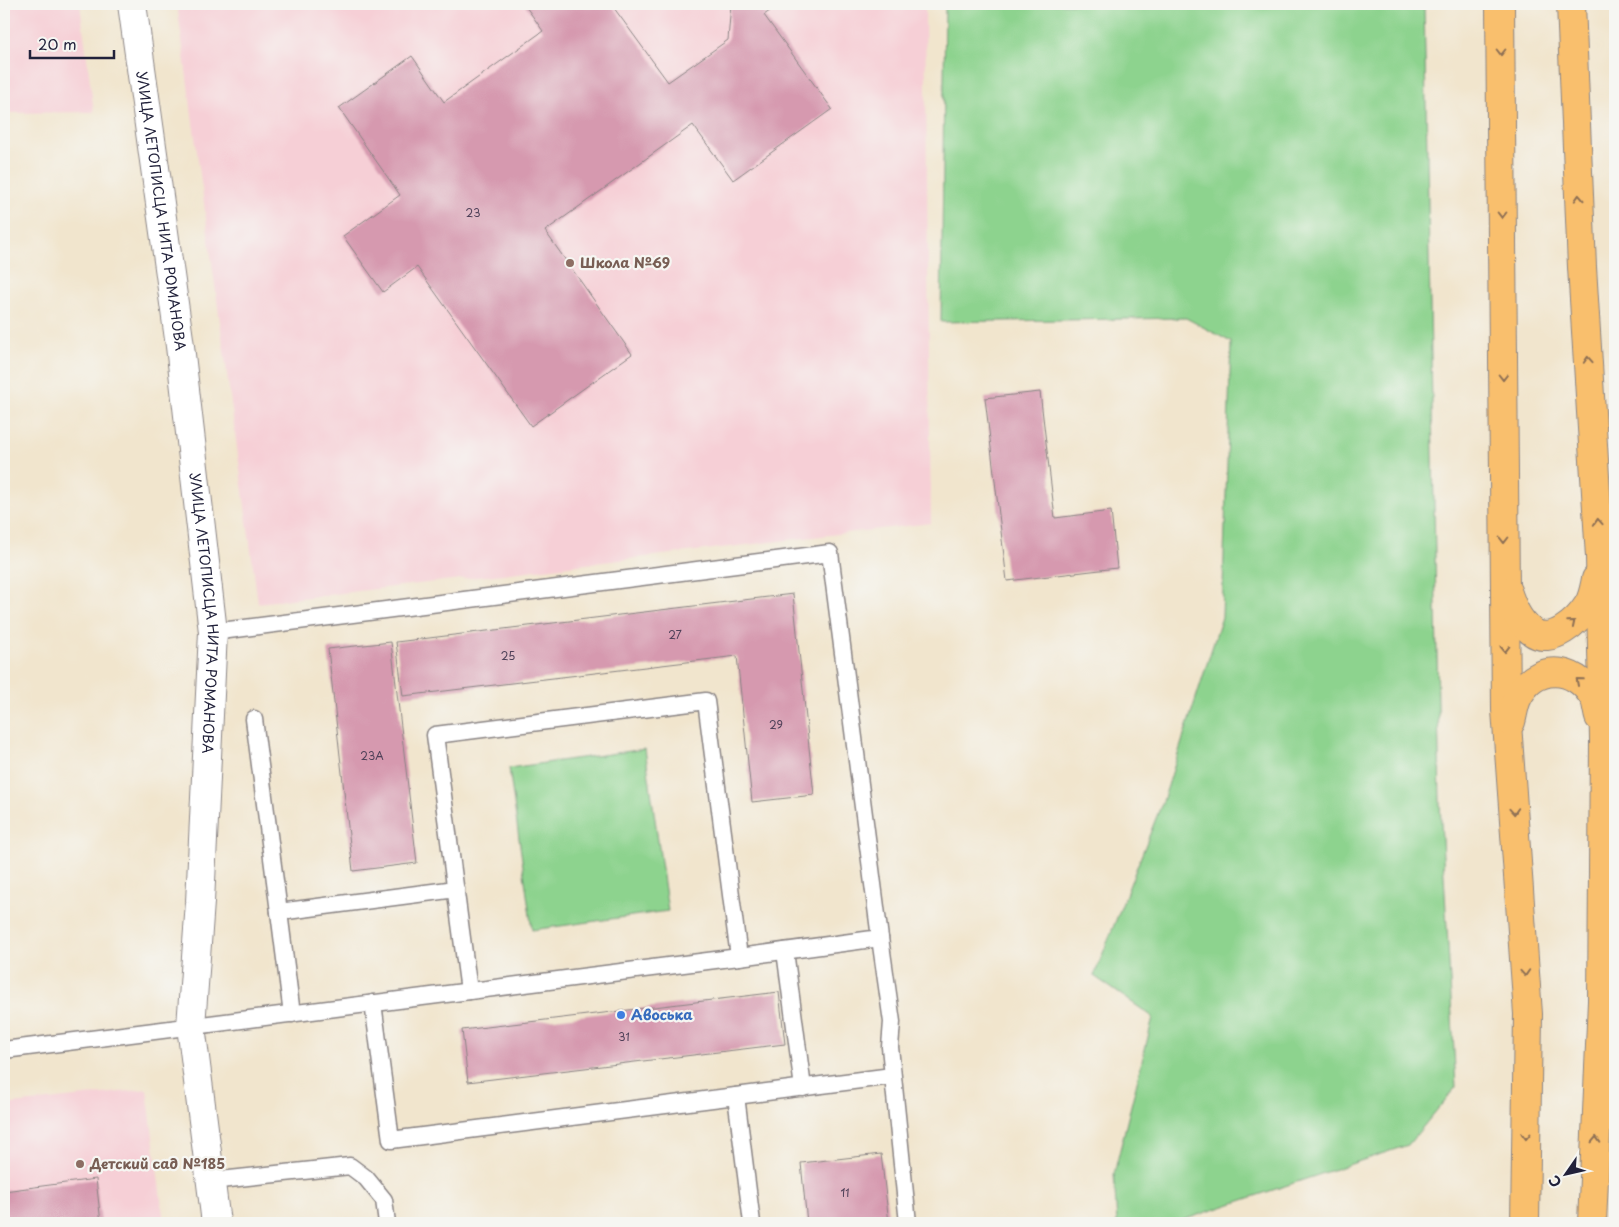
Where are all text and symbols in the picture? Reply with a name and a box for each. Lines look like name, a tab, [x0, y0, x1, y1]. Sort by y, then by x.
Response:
scale bar	[30, 28, 114, 60]
text: 20 m	[38, 32, 77, 55]
one-way arrow	[1496, 49, 1506, 57]
street label: УЛИЦА ЛЕТОПИСЦА НИТА РОМАНОВА	[132, 70, 192, 352]
one-way arrow	[1573, 194, 1584, 202]
house number: 23	[466, 204, 480, 221]
one-way arrow	[1497, 212, 1507, 219]
place label: Школа №69	[580, 252, 670, 273]
marker: Школа №69	[564, 257, 576, 269]
one-way arrow	[1582, 356, 1593, 364]
one-way arrow	[1498, 374, 1508, 382]
street label: УЛИЦА ЛЕТОПИСЦА НИТА РОМАНОВА	[185, 472, 224, 754]
one-way arrow	[1593, 518, 1604, 526]
one-way arrow	[1499, 536, 1509, 544]
one-way arrow	[1566, 620, 1575, 629]
house number: 27	[668, 626, 682, 643]
one-way arrow	[1500, 645, 1511, 653]
house number: 25	[501, 647, 515, 664]
one-way arrow	[1575, 678, 1584, 687]
house number: 29	[769, 716, 783, 733]
house number: 23А	[360, 747, 384, 764]
one-way arrow	[1508, 808, 1519, 816]
one-way arrow	[1520, 970, 1531, 978]
place label: Авоська	[631, 1004, 693, 1025]
marker: Авоська	[615, 1009, 627, 1021]
house number: 31	[618, 1028, 630, 1045]
one-way arrow	[1521, 1132, 1531, 1140]
one-way arrow	[1591, 1135, 1601, 1143]
north arrow	[1542, 1150, 1592, 1200]
place label: Детский сад №185	[89, 1153, 225, 1174]
marker: Детский сад №185	[74, 1158, 86, 1170]
text: С	[1543, 1171, 1566, 1192]
house number: 11	[840, 1184, 850, 1201]

